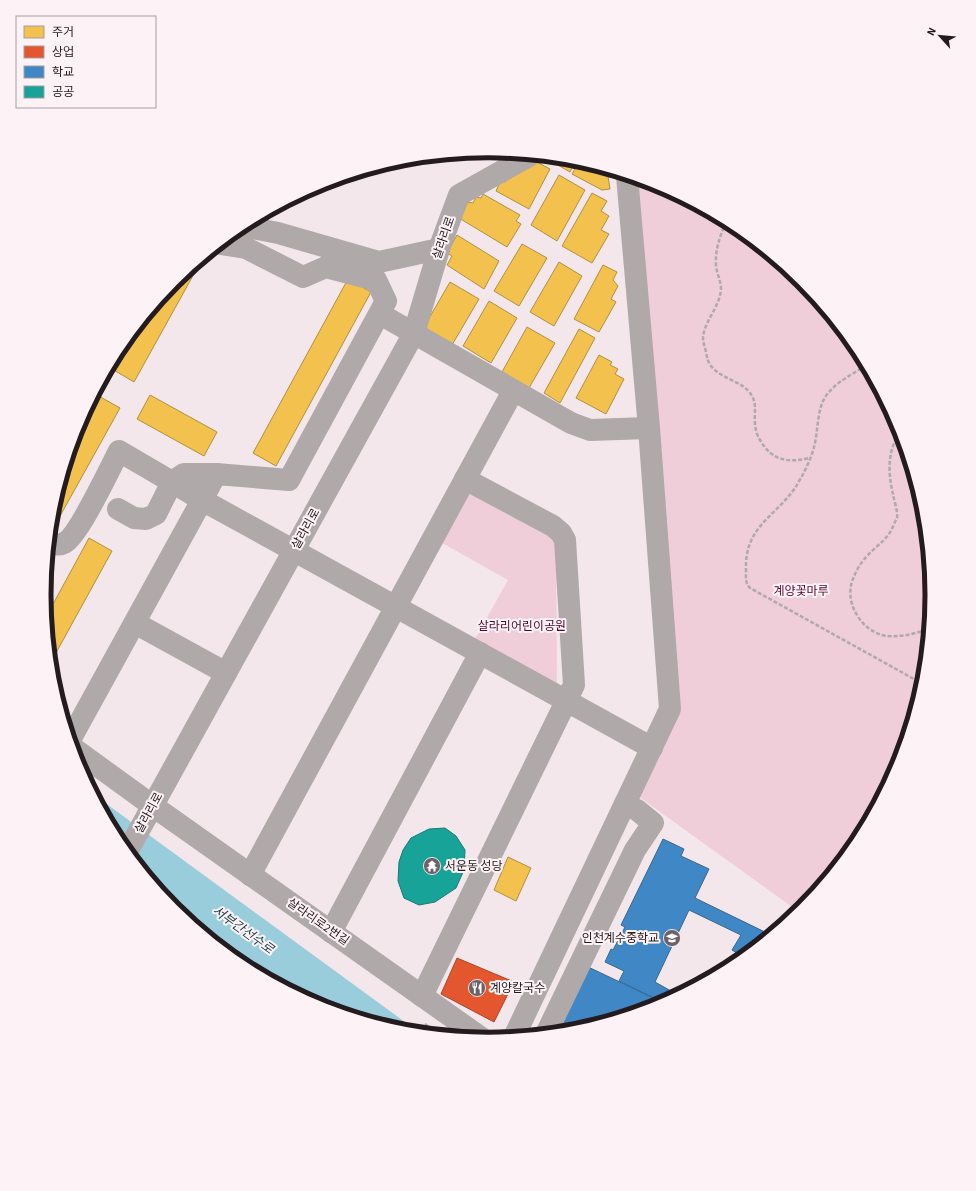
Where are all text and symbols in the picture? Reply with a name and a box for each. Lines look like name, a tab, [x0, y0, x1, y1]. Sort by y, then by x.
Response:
legend	[16, 16, 156, 108]
north arrow	[920, 16, 960, 56]
text: 주거	[52, 24, 74, 41]
text: N	[923, 25, 940, 38]
text: 상업	[52, 44, 74, 61]
text: 학교	[52, 64, 74, 81]
text: 공공	[52, 84, 74, 101]
street label: 살라리로	[429, 214, 459, 262]
street label: 살라리로	[288, 506, 324, 552]
park label: 계양꽃마루	[773, 583, 829, 600]
park label: 살라리어린이공원	[478, 618, 566, 635]
street label: 살라리로	[131, 790, 167, 836]
temple icon: 서운동 성당	[422, 856, 442, 876]
place label: 서운동 성당	[445, 858, 503, 875]
street label: 살라리로2번길	[284, 894, 352, 950]
water label: 서부간선수로	[209, 902, 278, 959]
school or university icon: 인천계수중학교	[662, 928, 682, 948]
place label: 인천계수중학교	[582, 930, 659, 947]
restaurant icon: 계양칼국수	[467, 978, 487, 998]
place label: 계양칼국수	[490, 980, 545, 997]

